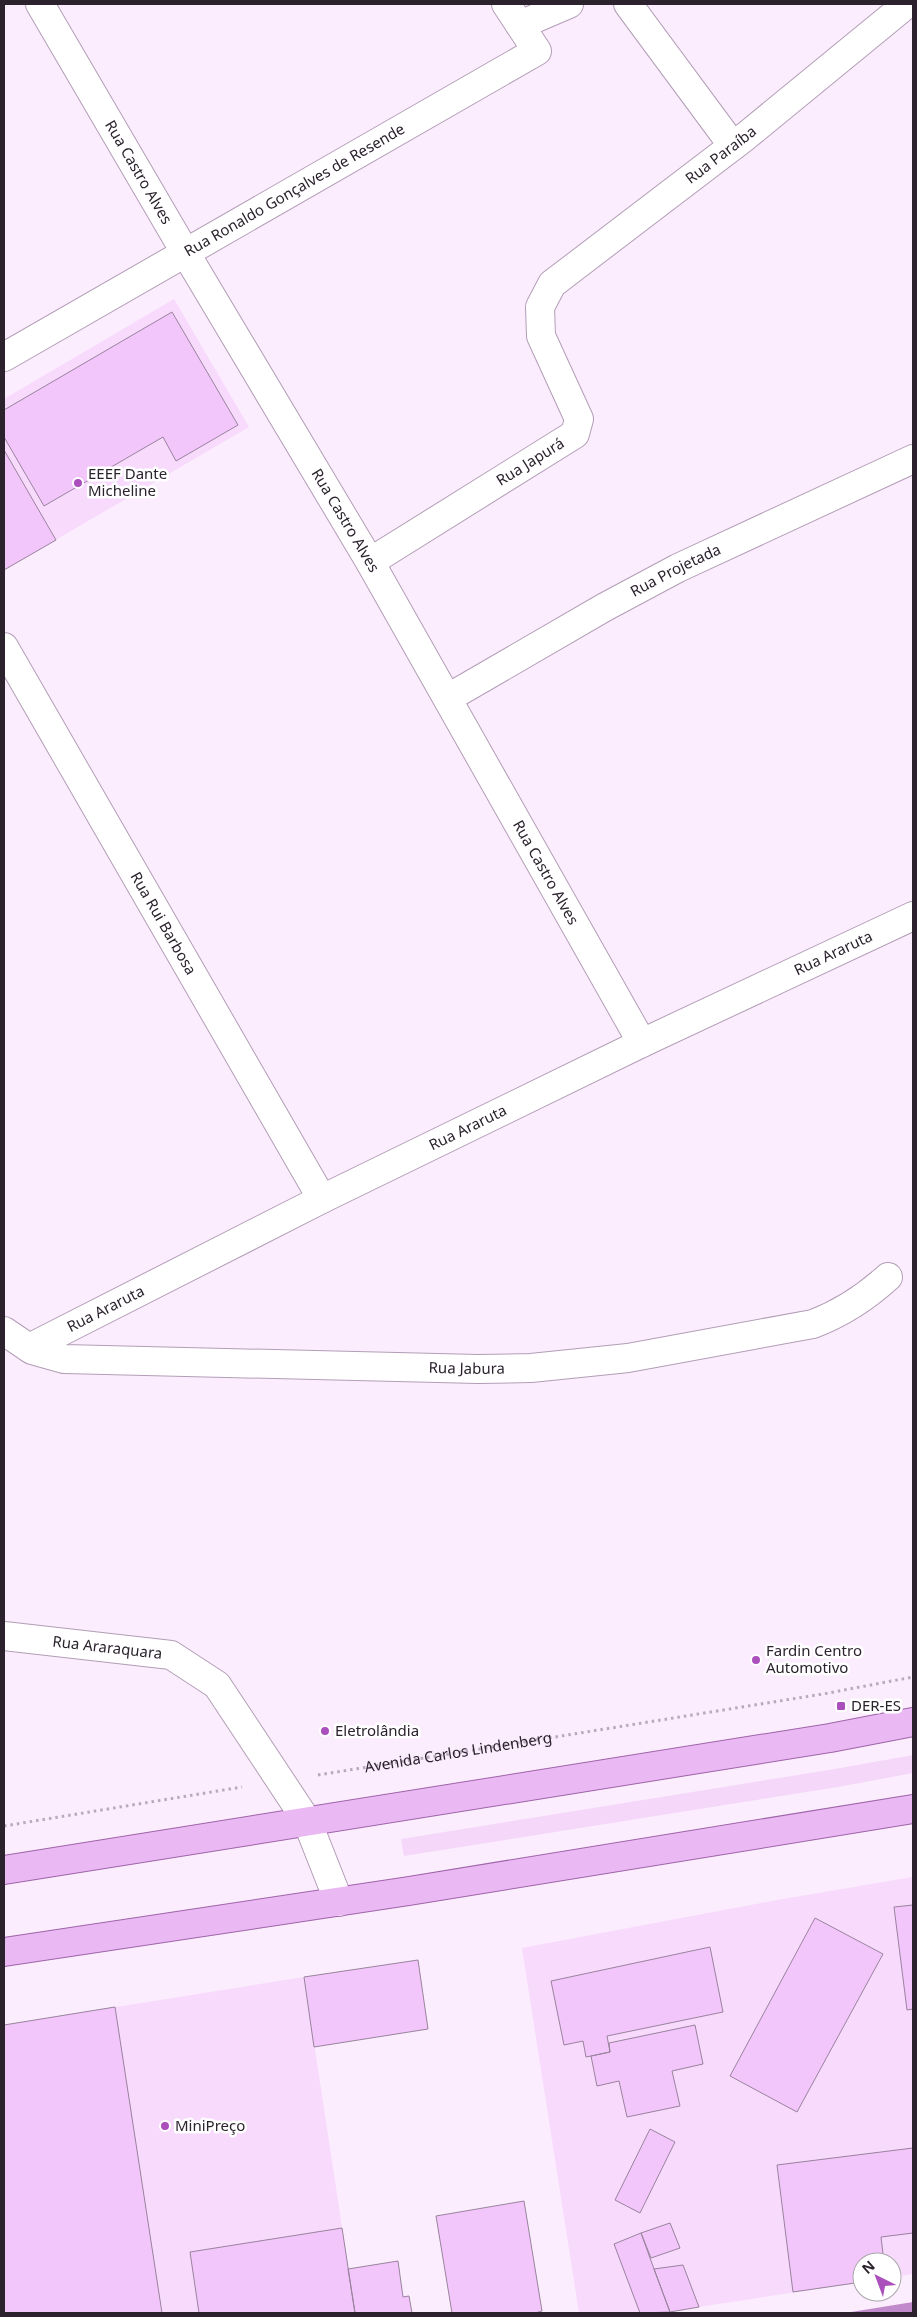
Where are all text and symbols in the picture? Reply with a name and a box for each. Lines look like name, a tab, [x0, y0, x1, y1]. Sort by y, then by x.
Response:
street label: Rua Castro Alves	[101, 116, 177, 227]
street label: Rua Ronaldo Gonçalves de Resende	[180, 118, 408, 261]
street label: Rua Paraíba	[681, 121, 760, 188]
street label: Rua Japurá	[492, 432, 567, 490]
place label: EEEF Dante Micheline	[88, 463, 167, 500]
street label: Rua Castro Alves	[308, 465, 385, 575]
marker: EEEF Dante Micheline	[72, 477, 84, 489]
street label: Rua Projetada	[626, 539, 724, 601]
street label: Rua Castro Alves	[509, 816, 584, 928]
street label: Rua Rui Barbosa	[127, 868, 202, 978]
street label: Rua Araruta	[791, 926, 875, 979]
street label: Rua Araruta	[425, 1100, 510, 1154]
street label: Rua Araruta	[63, 1280, 147, 1336]
street label: Rua Jabura	[428, 1357, 505, 1378]
street label: Rua Araraquara	[51, 1631, 163, 1663]
place label: Fardin Centro Automotivo	[766, 1640, 862, 1677]
marker: Fardin Centro Automotivo	[750, 1654, 762, 1666]
place label: DER-ES	[851, 1695, 901, 1715]
marker: DER-ES	[835, 1700, 847, 1712]
place label: Eletrolândia	[335, 1720, 419, 1740]
marker: Eletrolândia	[319, 1725, 331, 1737]
street label: Avenida Carlos Lindenberg	[363, 1727, 553, 1776]
place label: MiniPreço	[175, 2115, 245, 2135]
marker: MiniPreço	[159, 2120, 171, 2132]
north arrow	[852, 2252, 902, 2302]
text: N	[857, 2256, 879, 2278]

